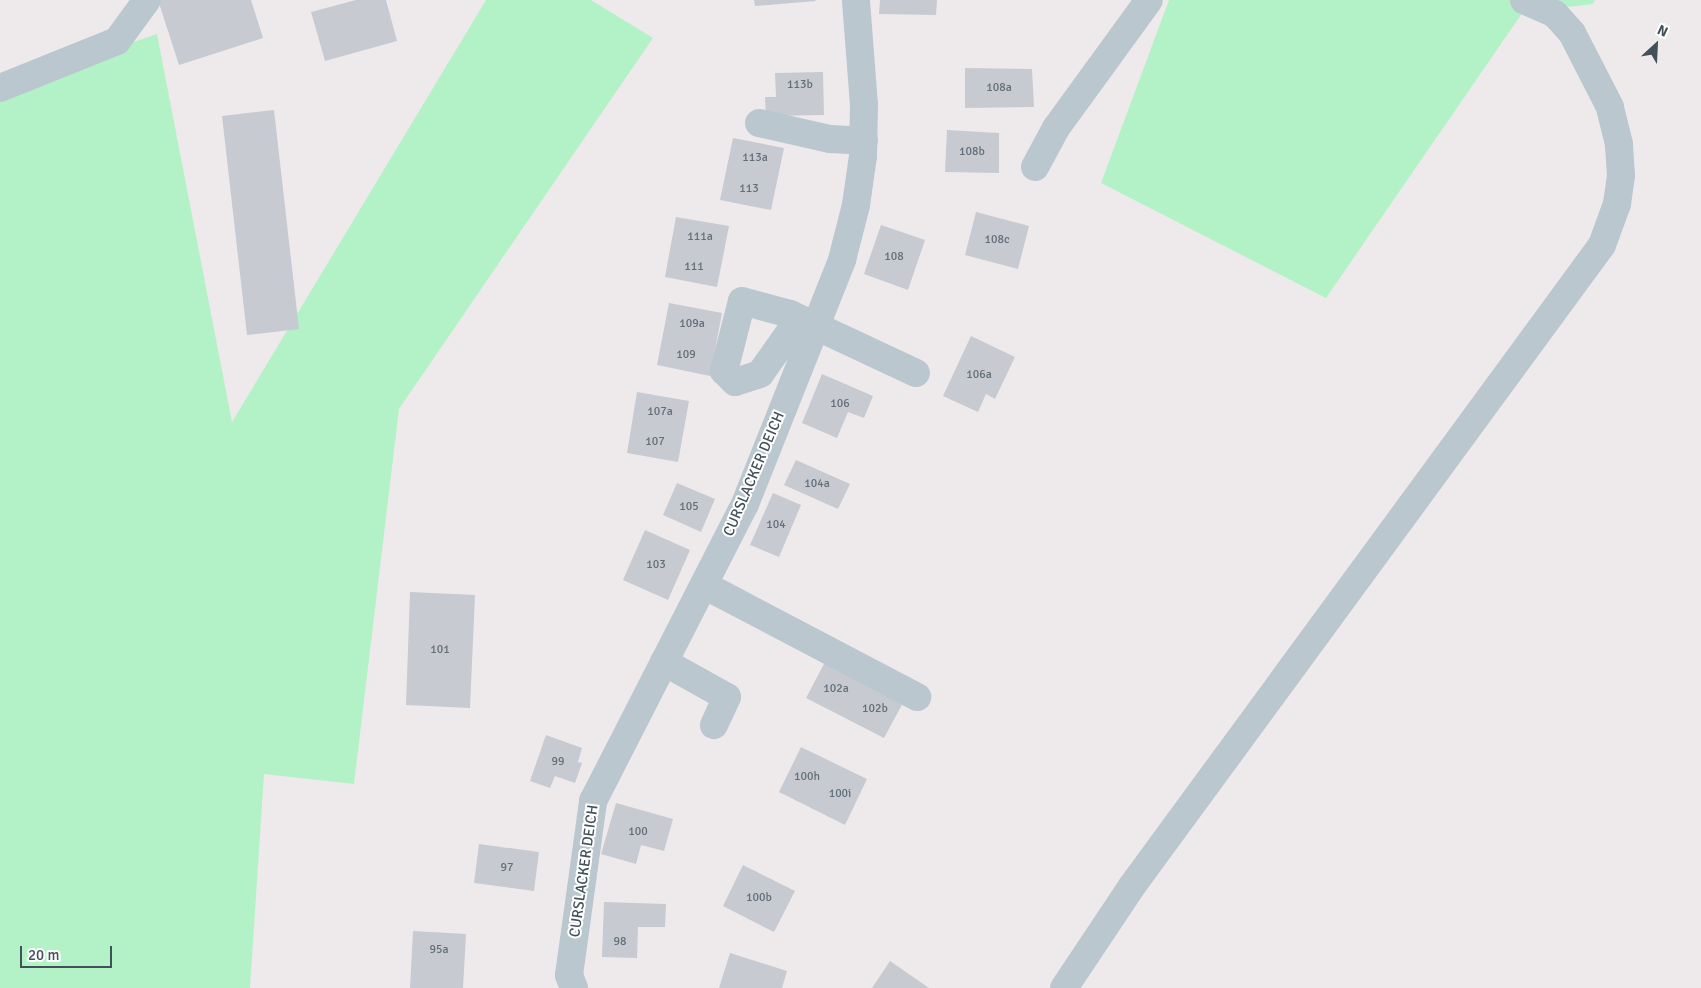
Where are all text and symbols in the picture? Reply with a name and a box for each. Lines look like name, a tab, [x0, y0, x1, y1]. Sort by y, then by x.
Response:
north arrow	[1631, 20, 1681, 70]
text: N	[1655, 21, 1671, 41]
house number: 113b	[787, 78, 813, 92]
house number: 108a	[986, 81, 1012, 95]
house number: 108b	[959, 145, 985, 159]
house number: 113a	[742, 151, 768, 165]
house number: 113	[739, 182, 759, 196]
house number: 111a	[687, 230, 713, 244]
house number: 108c	[984, 233, 1010, 247]
house number: 108	[884, 250, 904, 264]
house number: 111	[684, 260, 704, 274]
house number: 109a	[679, 317, 705, 331]
house number: 109	[676, 348, 696, 362]
house number: 106a	[966, 368, 992, 382]
house number: 106	[830, 397, 850, 411]
house number: 107a	[647, 405, 673, 419]
street label: CURSLACKER DEICH	[720, 409, 788, 539]
house number: 107	[645, 435, 665, 449]
house number: 104a	[804, 477, 830, 491]
house number: 105	[679, 500, 699, 514]
house number: 104	[766, 518, 786, 532]
house number: 103	[646, 558, 666, 572]
house number: 101	[430, 643, 450, 657]
house number: 102a	[823, 682, 849, 696]
house number: 102b	[862, 702, 888, 716]
house number: 99	[552, 755, 564, 769]
house number: 100h	[794, 770, 820, 784]
house number: 100i	[829, 787, 851, 801]
street label: CURSLACKER DEICH	[566, 804, 602, 938]
house number: 100	[628, 825, 648, 839]
house number: 97	[501, 861, 513, 875]
house number: 100b	[746, 891, 772, 905]
house number: 98	[614, 935, 626, 949]
scale bar	[22, 936, 115, 968]
house number: 95a	[429, 943, 449, 957]
text: 20 m	[28, 946, 59, 964]

